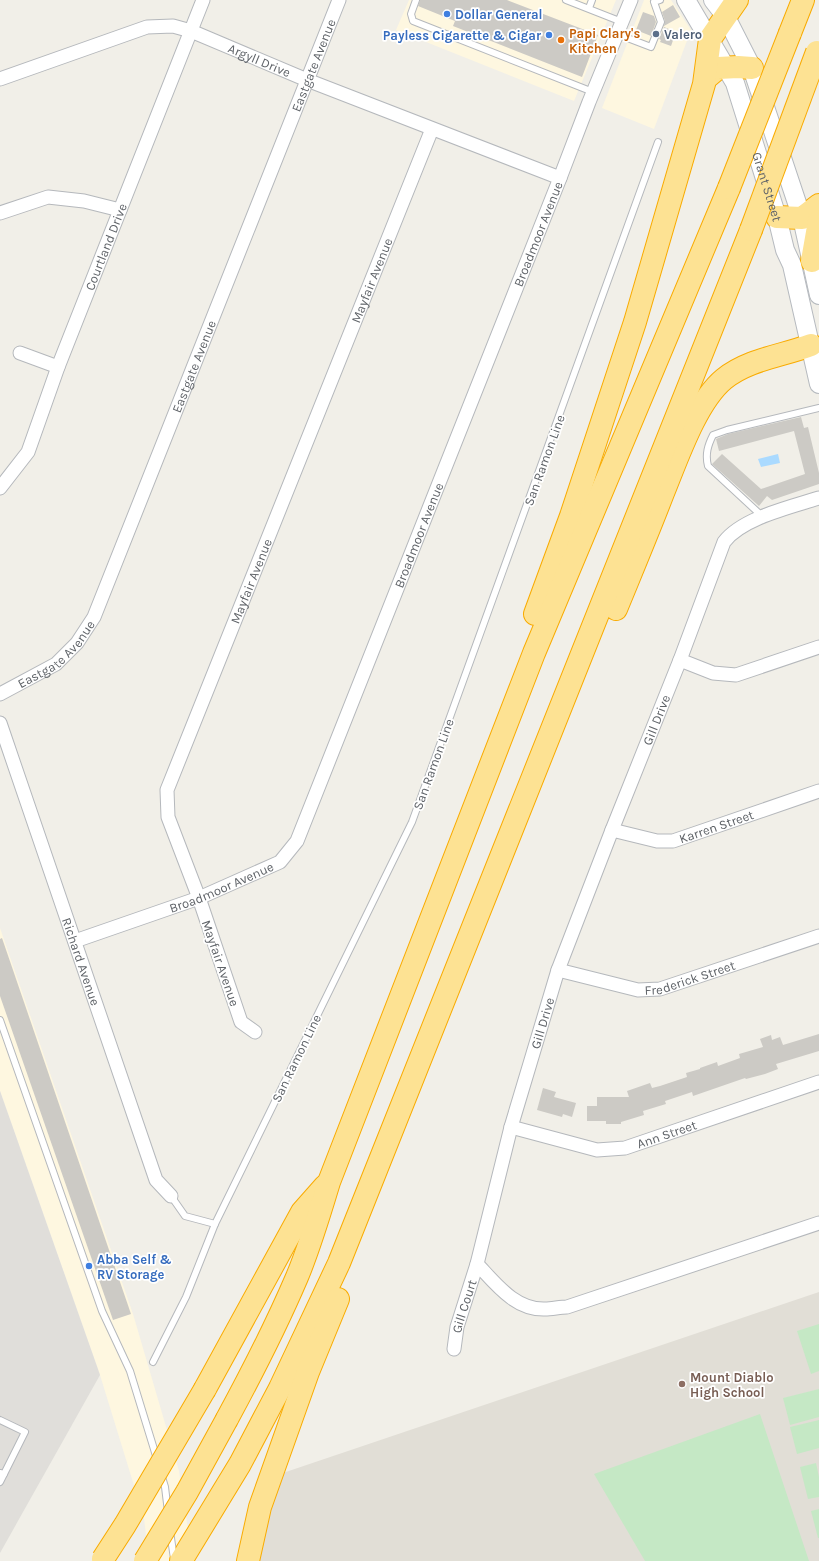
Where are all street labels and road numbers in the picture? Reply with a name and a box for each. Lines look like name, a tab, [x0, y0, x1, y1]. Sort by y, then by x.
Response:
street label: Eastgate Avenue	[288, 17, 339, 114]
street label: Argyll Drive	[226, 41, 293, 80]
street label: Grant Street	[749, 150, 785, 223]
street label: Broadmoor Avenue	[511, 179, 566, 289]
street label: Courtland Drive	[82, 201, 130, 293]
street label: Mayfair Avenue	[348, 235, 396, 325]
street label: Eastgate Avenue	[169, 318, 219, 415]
street label: San Ramon Line	[521, 412, 568, 508]
street label: Broadmoor Avenue	[391, 480, 447, 590]
street label: Mayfair Avenue	[227, 536, 275, 626]
street label: Eastgate Avenue	[15, 617, 98, 691]
street label: Gill Drive	[640, 692, 673, 747]
street label: San Ramon Line	[410, 716, 457, 812]
street label: Karren Street	[677, 807, 756, 846]
street label: Broadmoor Avenue	[167, 859, 276, 916]
street label: Richard Avenue	[59, 916, 103, 1008]
street label: Mayfair Avenue	[199, 918, 242, 1009]
street label: Frederick Street	[644, 957, 737, 998]
street label: Gill Drive	[528, 995, 557, 1051]
street label: San Ramon Line	[269, 1012, 324, 1105]
street label: Ann Street	[635, 1117, 699, 1151]
street label: Gill Court	[449, 1278, 480, 1334]

